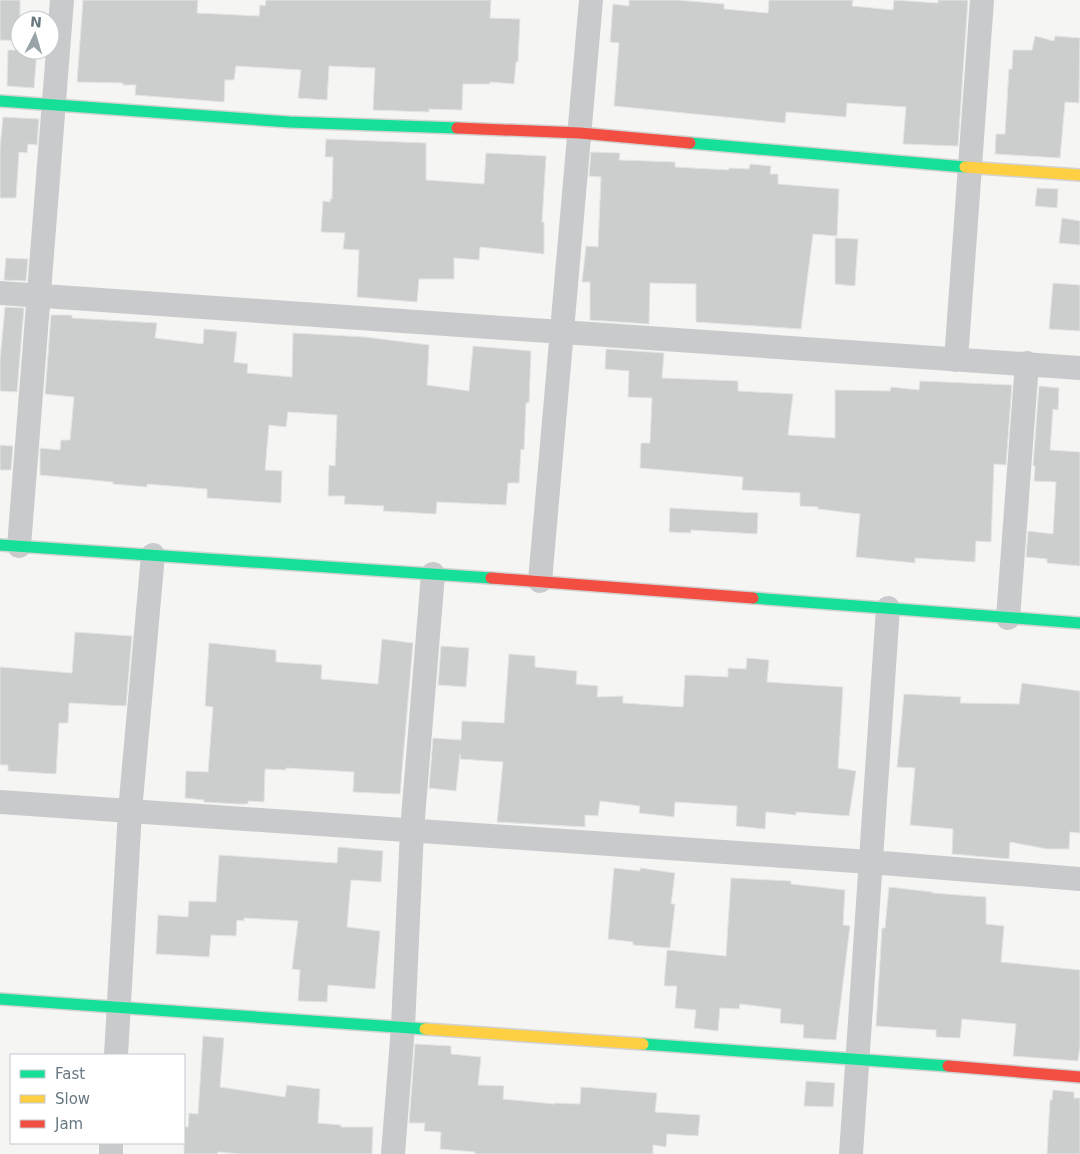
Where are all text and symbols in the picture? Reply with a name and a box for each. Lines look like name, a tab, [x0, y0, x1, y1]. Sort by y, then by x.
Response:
north arrow	[10, 10, 60, 60]
text: N	[30, 14, 43, 31]
legend	[10, 1054, 185, 1144]
text: Fast	[55, 1065, 85, 1083]
text: Slow	[55, 1090, 90, 1108]
text: Jam	[54, 1115, 83, 1133]

